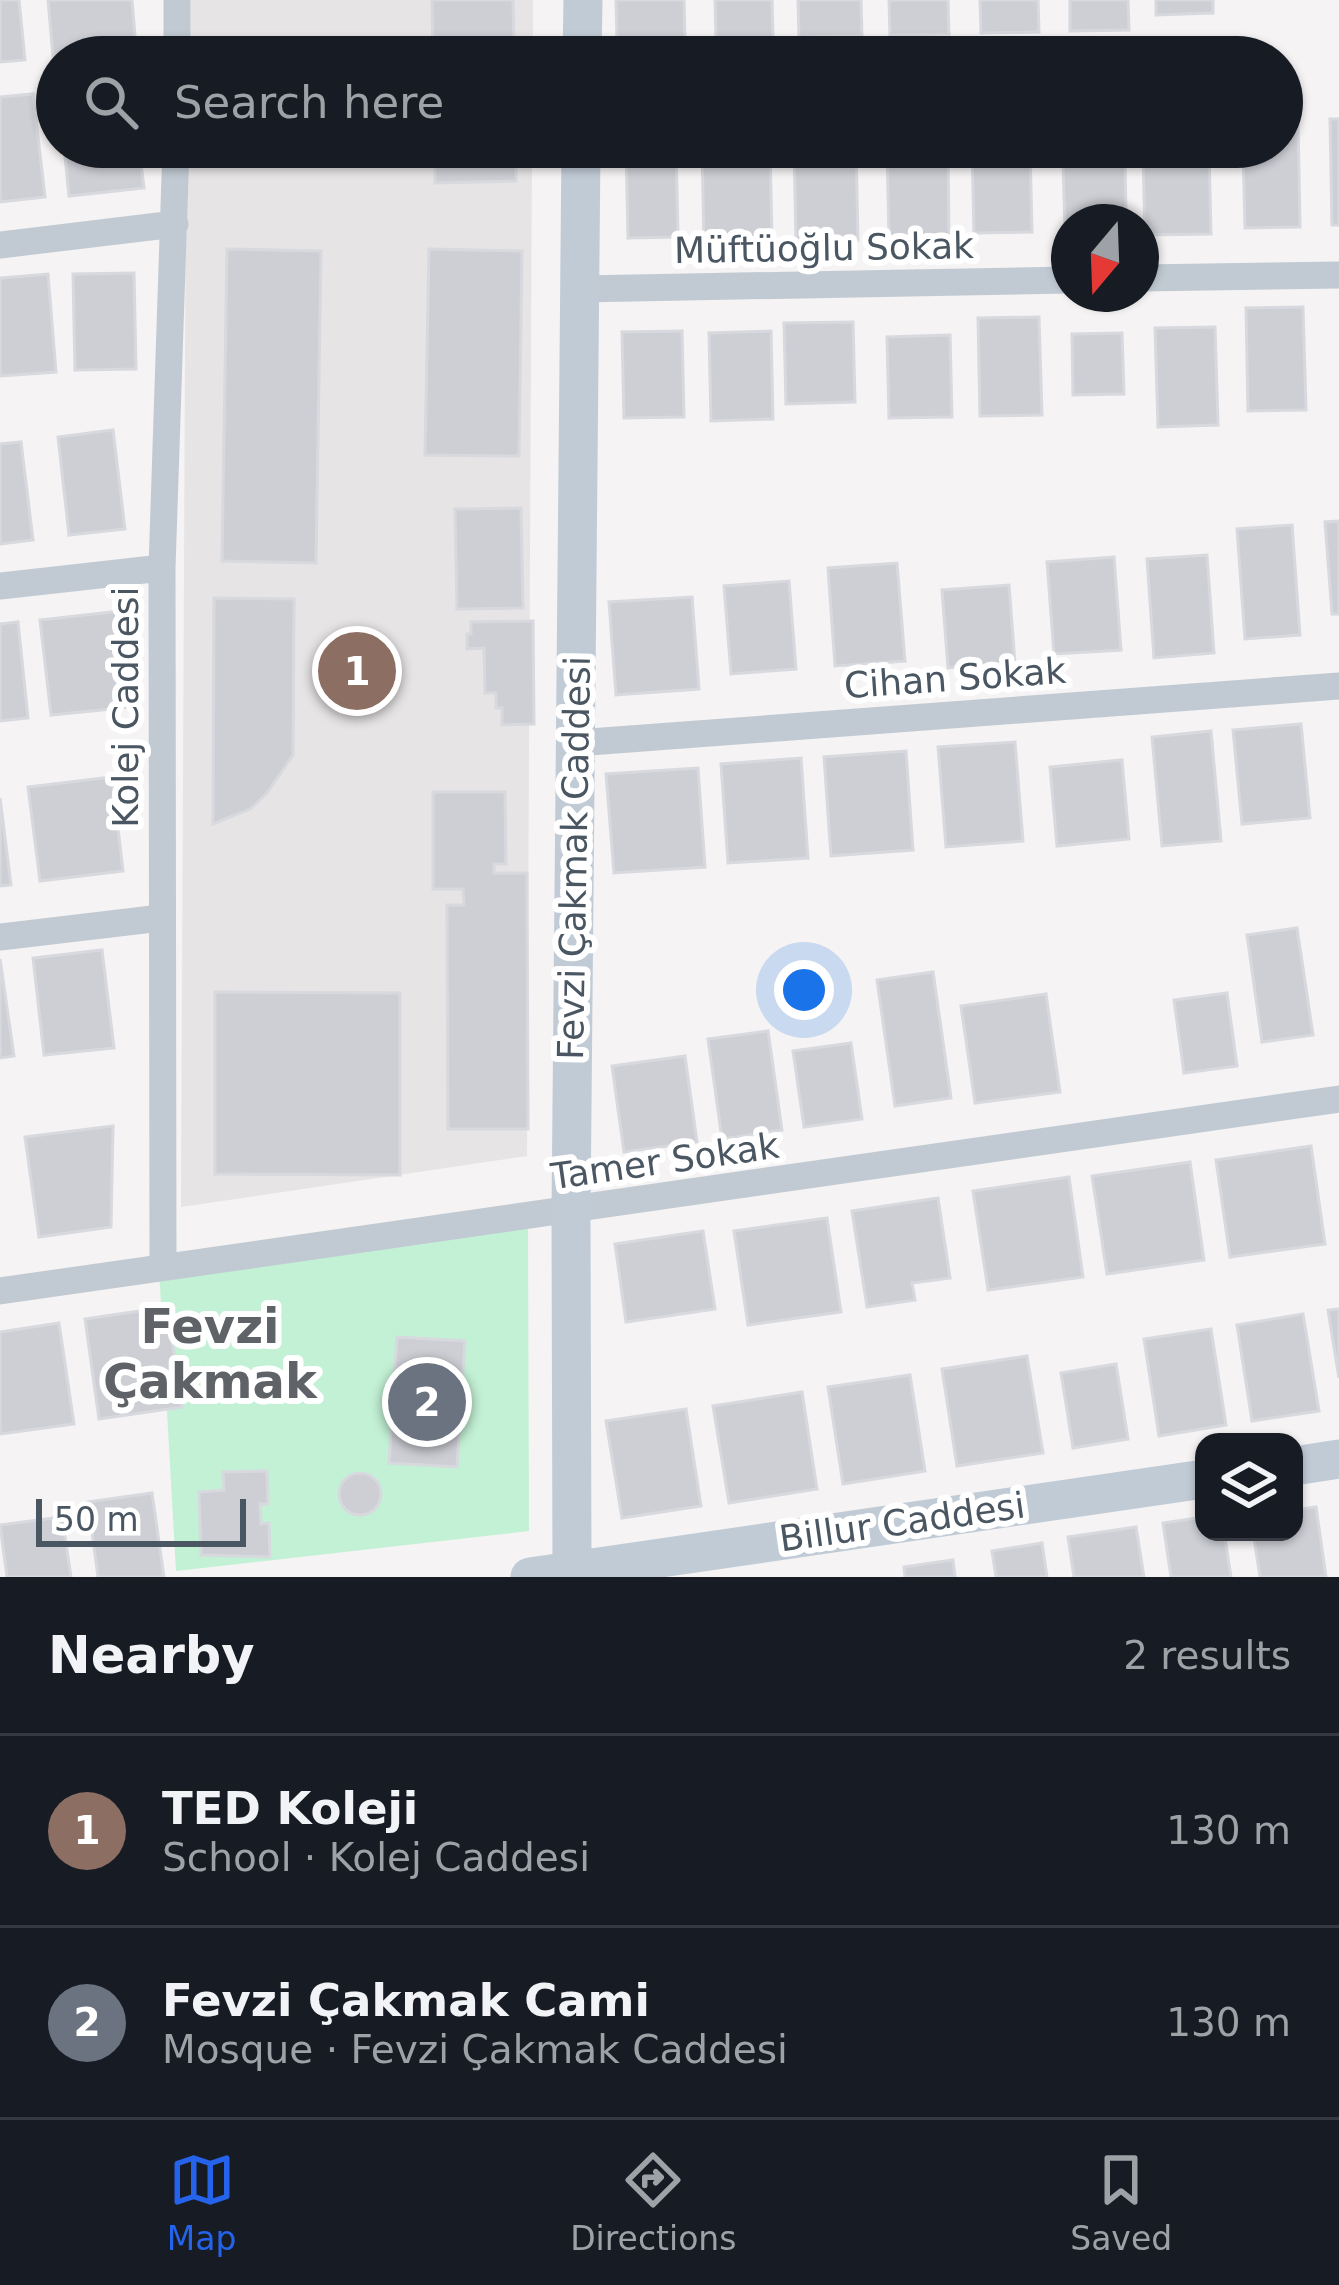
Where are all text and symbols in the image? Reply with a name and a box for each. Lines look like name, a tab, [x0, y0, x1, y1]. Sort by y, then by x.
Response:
search box	[36, 36, 1303, 168]
icon: search	[78, 69, 144, 135]
text: Search here	[174, 76, 444, 129]
north arrow	[1051, 204, 1159, 312]
street label: Müftüoğlu Sokak	[674, 225, 974, 271]
street label: Kolej Caddesi	[105, 586, 146, 828]
pin: 1	[318, 626, 396, 716]
street label: Cihan Sokak	[843, 650, 1067, 706]
street label: Fevzi Çakmak Caddesi	[550, 656, 598, 1060]
your location	[774, 960, 834, 1020]
street label: Tamer Sokak	[547, 1125, 782, 1197]
district label: Fevzi Çakmak	[103, 1298, 318, 1409]
pin: 2	[388, 1357, 466, 1447]
map controls	[1195, 1433, 1303, 1541]
button: layers	[1195, 1433, 1303, 1541]
street label: Billur Caddesi	[777, 1484, 1027, 1560]
scale bar	[36, 1493, 246, 1546]
text: 50 m	[54, 1500, 139, 1539]
text: Nearby	[48, 1626, 255, 1685]
text: 2 results	[1123, 1633, 1291, 1678]
text: TED Koleji	[162, 1782, 418, 1835]
text: 1	[73, 1808, 101, 1853]
text: 130 m	[1166, 1808, 1291, 1853]
text: School · Kolej Caddesi	[162, 1835, 590, 1880]
text: Fevzi Çakmak Cami	[162, 1974, 650, 2027]
text: 2	[73, 2000, 101, 2045]
text: 130 m	[1166, 2000, 1291, 2045]
text: Mosque · Fevzi Çakmak Caddesi	[162, 2027, 788, 2072]
tab: Map	[167, 2147, 237, 2258]
tab: Directions	[570, 2147, 736, 2258]
tab: Saved	[1070, 2147, 1172, 2258]

